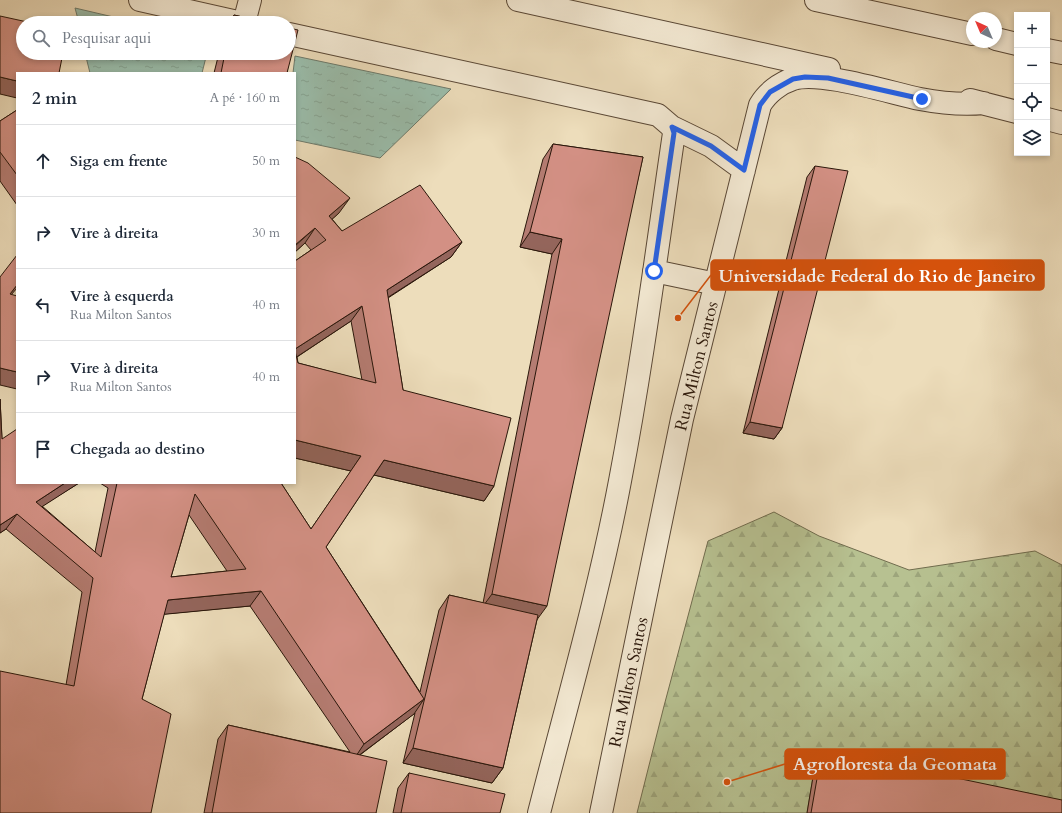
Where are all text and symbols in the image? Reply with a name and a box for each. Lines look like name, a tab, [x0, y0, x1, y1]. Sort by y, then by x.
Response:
north arrow	[966, 12, 1002, 48]
map controls	[1014, 12, 1050, 156]
button: +	[1014, 12, 1050, 48]
search box	[16, 16, 296, 60]
icon: search	[30, 27, 52, 49]
text: Pesquisar aqui	[62, 28, 151, 48]
button: −	[1014, 48, 1050, 84]
button: locate	[1014, 84, 1050, 120]
text: 2 min	[32, 87, 77, 110]
text: A pé · 160 m	[210, 89, 280, 107]
route end	[913, 90, 931, 108]
button: layers	[1014, 120, 1050, 156]
icon: ahead	[32, 150, 54, 172]
text: Siga em frente	[70, 151, 168, 171]
text: 50 m	[252, 152, 280, 170]
icon: right	[32, 222, 54, 244]
text: Vire à direita	[70, 223, 158, 243]
text: 30 m	[252, 224, 280, 242]
callout: Universidade Federal do Rio de Janeiro	[711, 260, 1044, 290]
route start	[645, 262, 663, 280]
text: Universidade Federal do Rio de Janeiro	[718, 264, 1036, 289]
text: Vire à esquerda	[70, 286, 174, 306]
icon: left	[32, 294, 54, 316]
text: 40 m	[252, 296, 280, 314]
street label: Rua Milton Santos	[669, 299, 724, 433]
text: Rua Milton Santos	[70, 306, 171, 324]
text: Vire à direita	[70, 358, 158, 378]
icon: right	[32, 366, 54, 388]
text: 40 m	[252, 368, 280, 386]
text: Rua Milton Santos	[70, 378, 171, 396]
icon: arrive	[32, 438, 54, 460]
text: Chegada ao destino	[70, 439, 205, 459]
street label: Rua Milton Santos	[603, 615, 654, 749]
callout: Agrofloresta da Geomata	[785, 749, 1005, 779]
text: Agrofloresta da Geomata	[793, 752, 997, 777]

